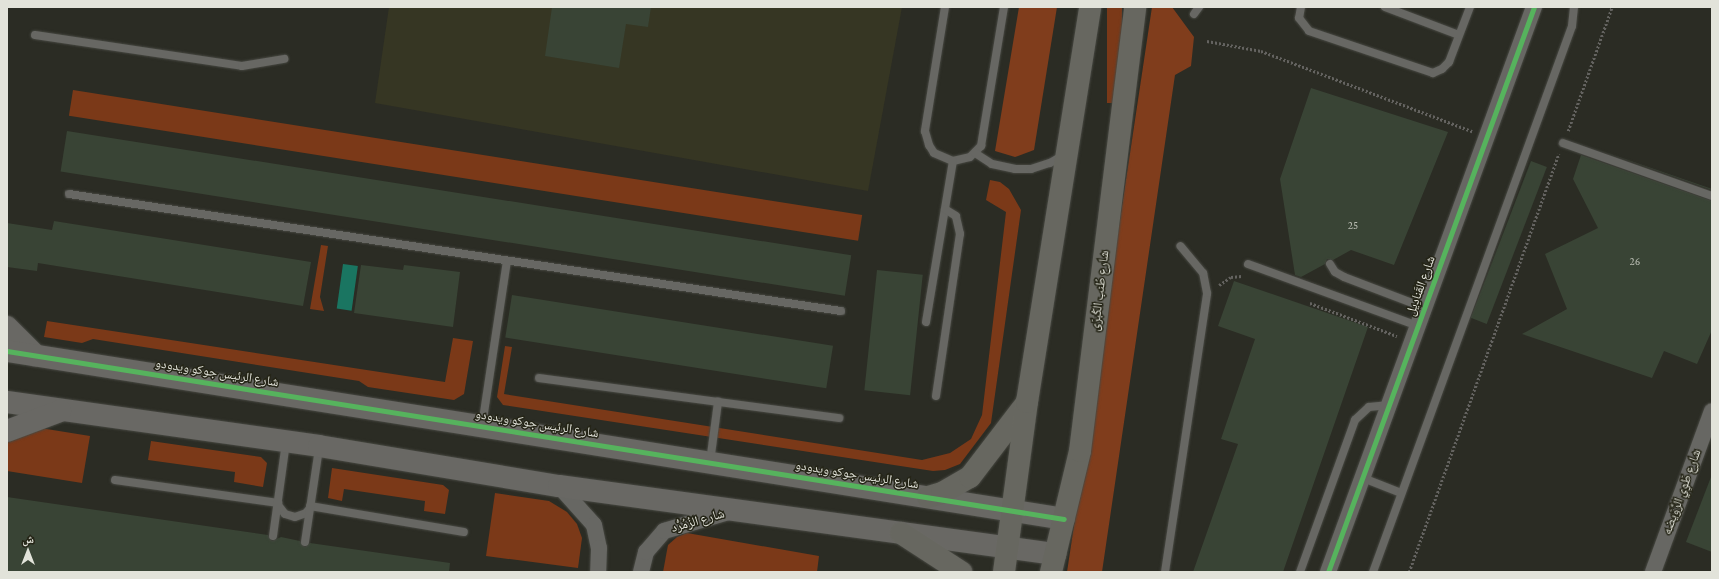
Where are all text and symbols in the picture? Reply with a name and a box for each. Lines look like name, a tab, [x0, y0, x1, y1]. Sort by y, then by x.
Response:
house number: 25	[1348, 218, 1358, 232]
street label: شارع طُنب الكُبرَى	[1087, 250, 1113, 332]
street label: شارع القَنادِيل	[1403, 254, 1439, 318]
house number: 26	[1630, 254, 1640, 268]
street label: شارع الرئيس جوكو ويدودو	[154, 356, 280, 390]
street label: شارع الرئيس جوكو ويدودو	[474, 407, 600, 441]
street label: شارع طَوِي الرِّوَيضه	[1659, 447, 1705, 537]
street label: شارع الرئيس جوكو ويدودو	[794, 458, 920, 492]
street label: شارع الزُمُرُّد	[670, 506, 726, 536]
north arrow	[8, 531, 48, 571]
text: ش	[22, 533, 34, 545]

